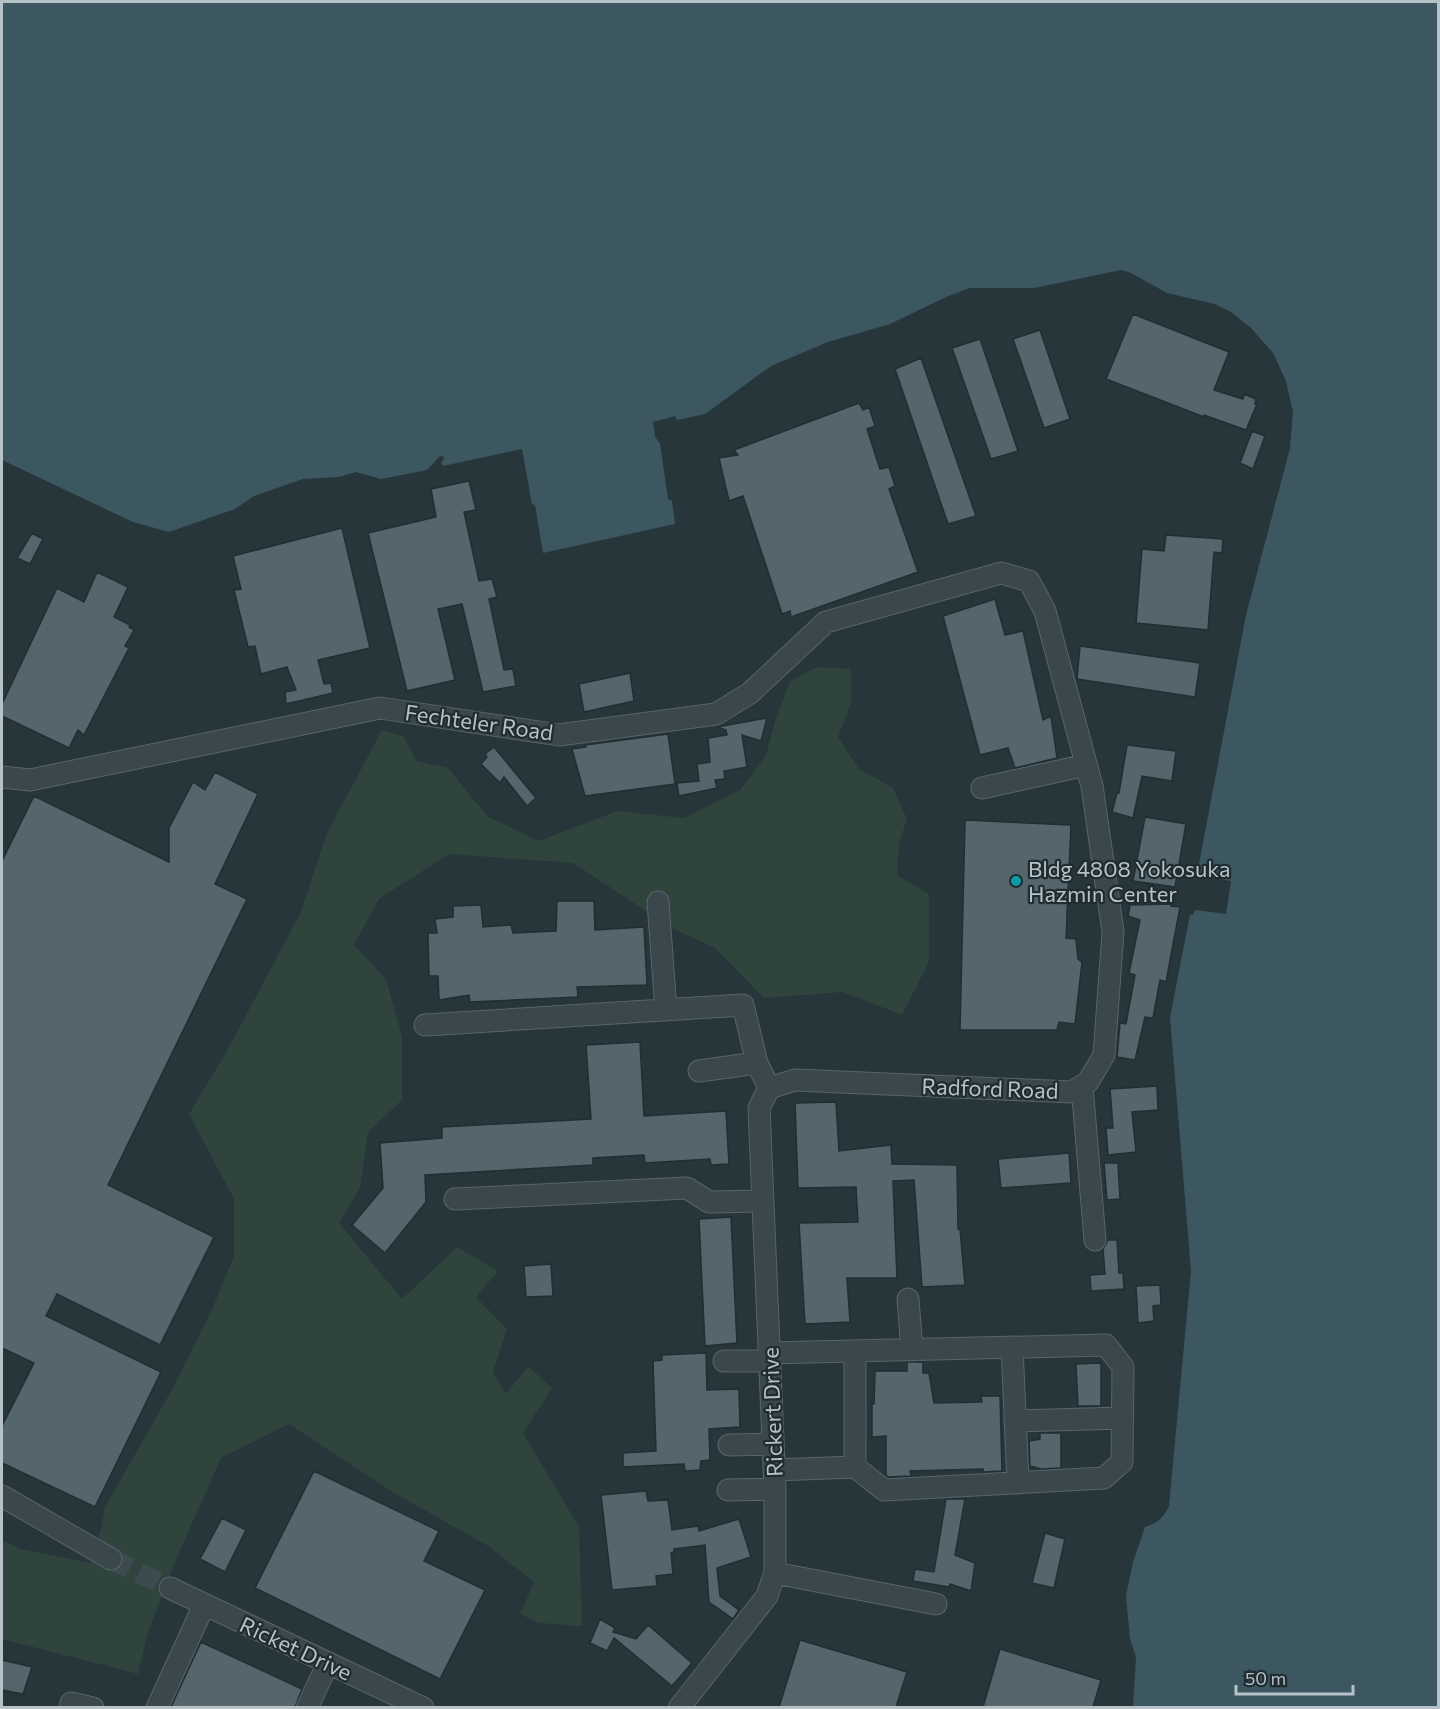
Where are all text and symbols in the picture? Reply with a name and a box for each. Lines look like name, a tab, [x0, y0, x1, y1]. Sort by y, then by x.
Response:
street label: Fechteler Road	[403, 698, 555, 746]
place label: Bldg 4808 Yokosuka Hazmin Center	[1028, 855, 1231, 907]
marker: Bldg 4808 Yokosuka Hazmin Center	[1009, 874, 1023, 888]
street label: Radford Road	[921, 1072, 1059, 1104]
street label: Rickert Drive	[756, 1347, 788, 1477]
street label: Ricket Drive	[236, 1610, 356, 1686]
scale bar	[1236, 1658, 1353, 1696]
text: 50 m	[1245, 1667, 1286, 1689]

